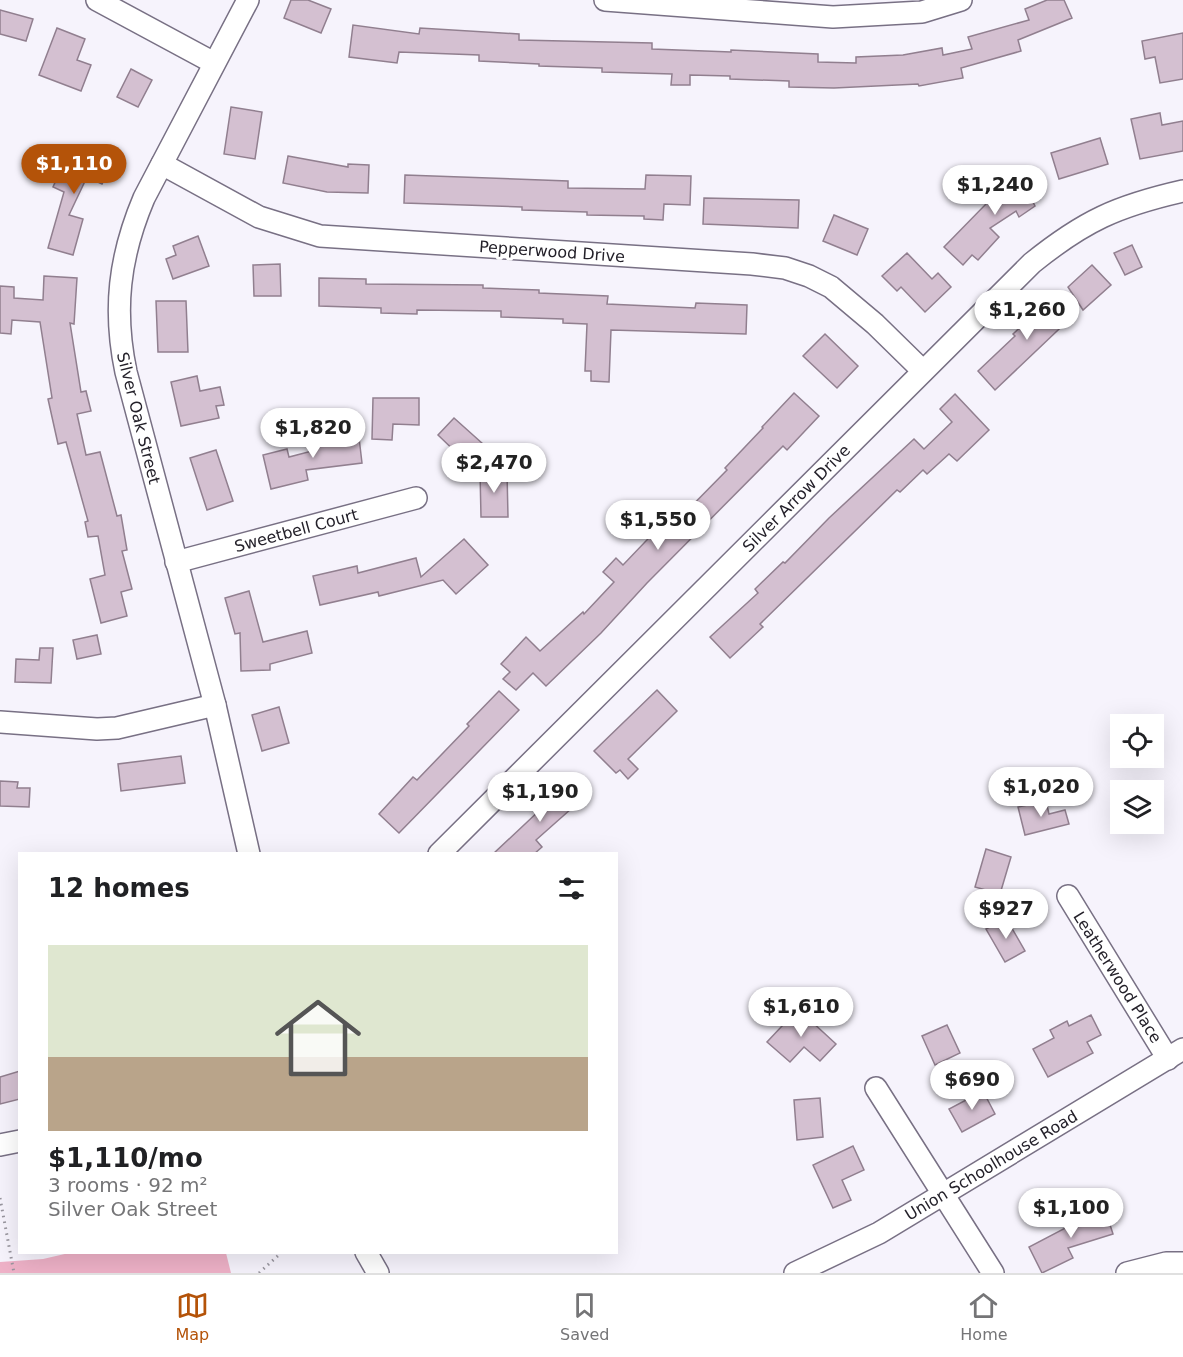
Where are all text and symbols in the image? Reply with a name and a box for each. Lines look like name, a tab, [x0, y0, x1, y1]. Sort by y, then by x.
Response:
pin: $1,110	[25, 144, 123, 195]
text: $1,110	[35, 151, 113, 175]
pin: $1,240	[946, 165, 1044, 216]
text: $1,240	[956, 172, 1034, 196]
street label: Pepperwood Drive	[478, 237, 626, 266]
pin: $1,260	[978, 290, 1076, 341]
text: $1,260	[988, 297, 1066, 321]
street label: Silver Oak Street	[113, 350, 164, 486]
pin: $1,820	[264, 408, 362, 459]
text: $1,820	[274, 415, 352, 439]
street label: Silver Arrow Drive	[739, 441, 854, 556]
pin: $2,470	[445, 443, 543, 494]
text: $2,470	[455, 450, 533, 474]
pin: $1,550	[609, 500, 707, 551]
street label: Sweetbell Court	[232, 505, 360, 556]
text: $1,550	[619, 507, 697, 531]
map controls	[1110, 714, 1164, 834]
button: locate	[1110, 714, 1164, 768]
pin: $1,020	[992, 767, 1090, 818]
pin: $1,190	[491, 772, 589, 823]
text: $1,020	[1002, 774, 1080, 798]
text: $1,190	[501, 779, 579, 803]
button: layers	[1110, 780, 1164, 834]
icon: filters	[555, 872, 588, 905]
text: 12 homes	[48, 873, 190, 903]
pin: $927	[970, 889, 1042, 940]
text: $927	[978, 896, 1034, 920]
street label: Leatherwood Place	[1069, 908, 1166, 1047]
icon: home	[264, 984, 372, 1092]
pin: $1,610	[752, 987, 850, 1038]
text: $1,610	[762, 994, 840, 1018]
pin: $690	[936, 1060, 1008, 1111]
text: $690	[944, 1067, 1000, 1091]
street label: Union Schoolhouse Road	[902, 1106, 1081, 1225]
text: $1,110/mo	[48, 1143, 203, 1173]
text: 3 rooms · 92 m²	[48, 1173, 208, 1197]
pin: $1,100	[1022, 1188, 1120, 1239]
text: $1,100	[1032, 1195, 1110, 1219]
text: Silver Oak Street	[48, 1197, 217, 1221]
tab: Map	[175, 1289, 209, 1344]
tab: Saved	[560, 1289, 609, 1344]
tab: Home	[960, 1289, 1008, 1344]

